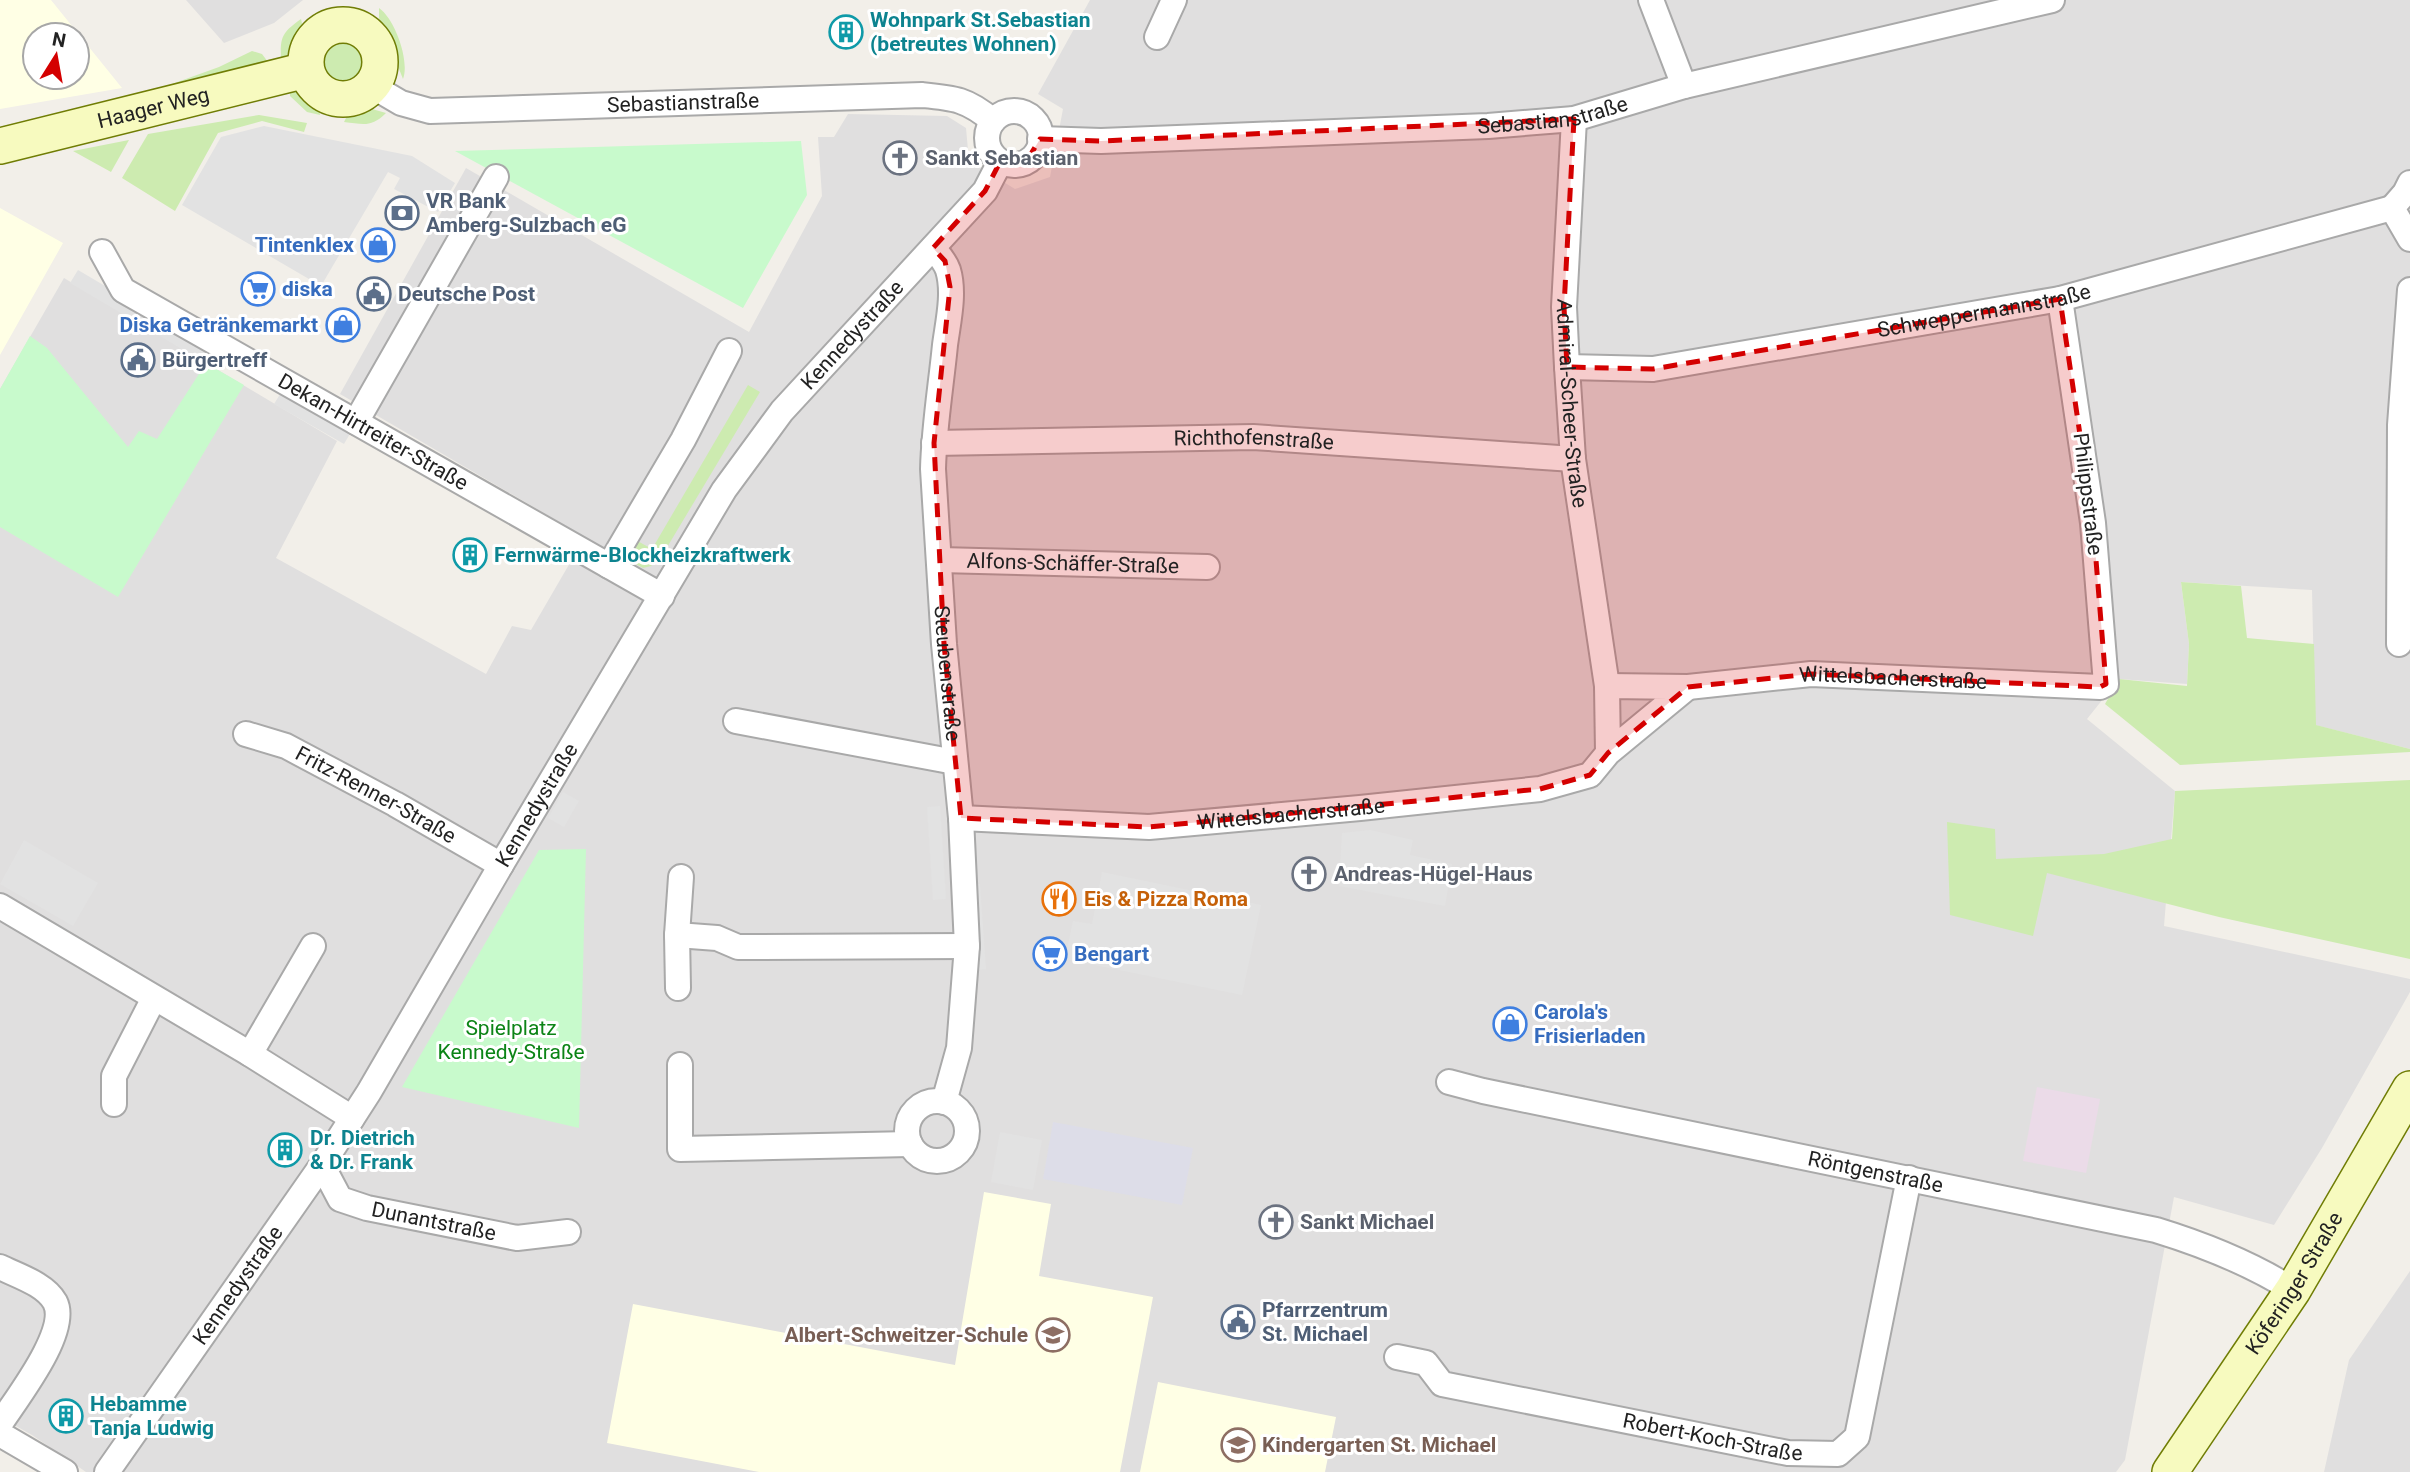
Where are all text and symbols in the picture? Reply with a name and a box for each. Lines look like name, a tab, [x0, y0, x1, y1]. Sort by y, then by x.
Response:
place label: Wohnpark St.Sebastian (betreutes Wohnen)	[870, 8, 1091, 56]
building icon: Wohnpark St.Sebastian (betreutes Wohnen)	[827, 13, 865, 51]
north arrow	[21, 21, 91, 91]
text: N	[50, 27, 68, 52]
street label: Haager Weg	[95, 82, 212, 133]
street label: Sebastianstraße	[607, 88, 760, 117]
street label: Sebastianstraße	[1477, 92, 1631, 138]
church icon: Sankt Sebastian	[881, 139, 919, 177]
place label: Sankt Sebastian	[925, 146, 1078, 170]
place label: VR Bank Amberg-Sulzbach eG	[426, 189, 626, 237]
bank icon: VR Bank Amberg-Sulzbach eG	[383, 194, 421, 232]
shop icon: Tintenklex	[359, 226, 397, 264]
place label: Tintenklex	[255, 233, 354, 257]
supermarket icon: diska	[239, 270, 277, 308]
public building icon: Deutsche Post	[355, 275, 393, 313]
street label: Kennedystraße	[796, 275, 908, 394]
place label: diska	[282, 277, 333, 301]
street label: Schweppermannstraße	[1875, 279, 2093, 342]
place label: Deutsche Post	[398, 282, 535, 306]
street label: Admiral-Scheer-Straße	[1552, 298, 1592, 509]
shop icon: Diska Getränkemarkt	[324, 306, 362, 344]
place label: Diska Getränkemarkt	[119, 313, 318, 337]
public building icon: Bürgertreff	[119, 341, 157, 379]
place label: Bürgertreff	[162, 348, 268, 372]
street label: Dekan-Hirtreiter-Straße	[274, 369, 472, 495]
street label: Richthofenstraße	[1174, 425, 1335, 455]
street label: Philippstraße	[2069, 431, 2107, 557]
building icon: Fernwärme-Blockheizkraftwerk	[451, 536, 489, 574]
place label: Fernwärme-Blockheizkraftwerk	[494, 543, 791, 567]
street label: Alfons-Schäffer-Straße	[966, 549, 1179, 578]
street label: Steubenstraße	[930, 605, 965, 742]
street label: Wittelsbacherstraße	[1798, 661, 1988, 694]
street label: Kennedystraße	[491, 739, 583, 871]
street label: Fritz-Renner-Straße	[292, 741, 460, 849]
street label: Wittelsbacherstraße	[1196, 793, 1386, 835]
church icon: Andreas-Hügel-Haus	[1290, 855, 1328, 893]
place label: Andreas-Hügel-Haus	[1334, 862, 1533, 886]
restaurant icon: Eis & Pizza Roma	[1040, 880, 1078, 918]
place label: Eis & Pizza Roma	[1084, 887, 1248, 911]
supermarket icon: Bengart	[1031, 935, 1069, 973]
place label: Bengart	[1074, 942, 1149, 966]
place label: Carola's Frisierladen	[1534, 1000, 1646, 1048]
shop icon: Carola's Frisierladen	[1491, 1005, 1529, 1043]
park label: Spielplatz Kennedy-Straße	[437, 1016, 585, 1064]
place label: Dr. Dietrich & Dr. Frank	[310, 1126, 415, 1174]
building icon: Dr. Dietrich & Dr. Frank	[266, 1131, 304, 1169]
street label: Röntgenstraße	[1806, 1146, 1945, 1198]
street label: Dunantstraße	[369, 1197, 498, 1246]
church icon: Sankt Michael	[1257, 1203, 1295, 1241]
street label: Köferinger Straße	[2241, 1208, 2348, 1359]
place label: Sankt Michael	[1300, 1210, 1434, 1234]
street label: Kennedystraße	[188, 1221, 288, 1349]
place label: Pfarrzentrum St. Michael	[1262, 1298, 1388, 1346]
public building icon: Pfarrzentrum St. Michael	[1219, 1303, 1257, 1341]
school or university icon: Albert-Schweitzer-Schule	[1034, 1316, 1072, 1354]
place label: Albert-Schweitzer-Schule	[784, 1323, 1028, 1347]
place label: Hebamme Tanja Ludwig	[90, 1392, 214, 1440]
building icon: Hebamme Tanja Ludwig	[47, 1397, 85, 1435]
street label: Robert-Koch-Straße	[1621, 1408, 1803, 1465]
school or university icon: Kindergarten St. Michael	[1219, 1426, 1257, 1464]
place label: Kindergarten St. Michael	[1262, 1433, 1496, 1457]

